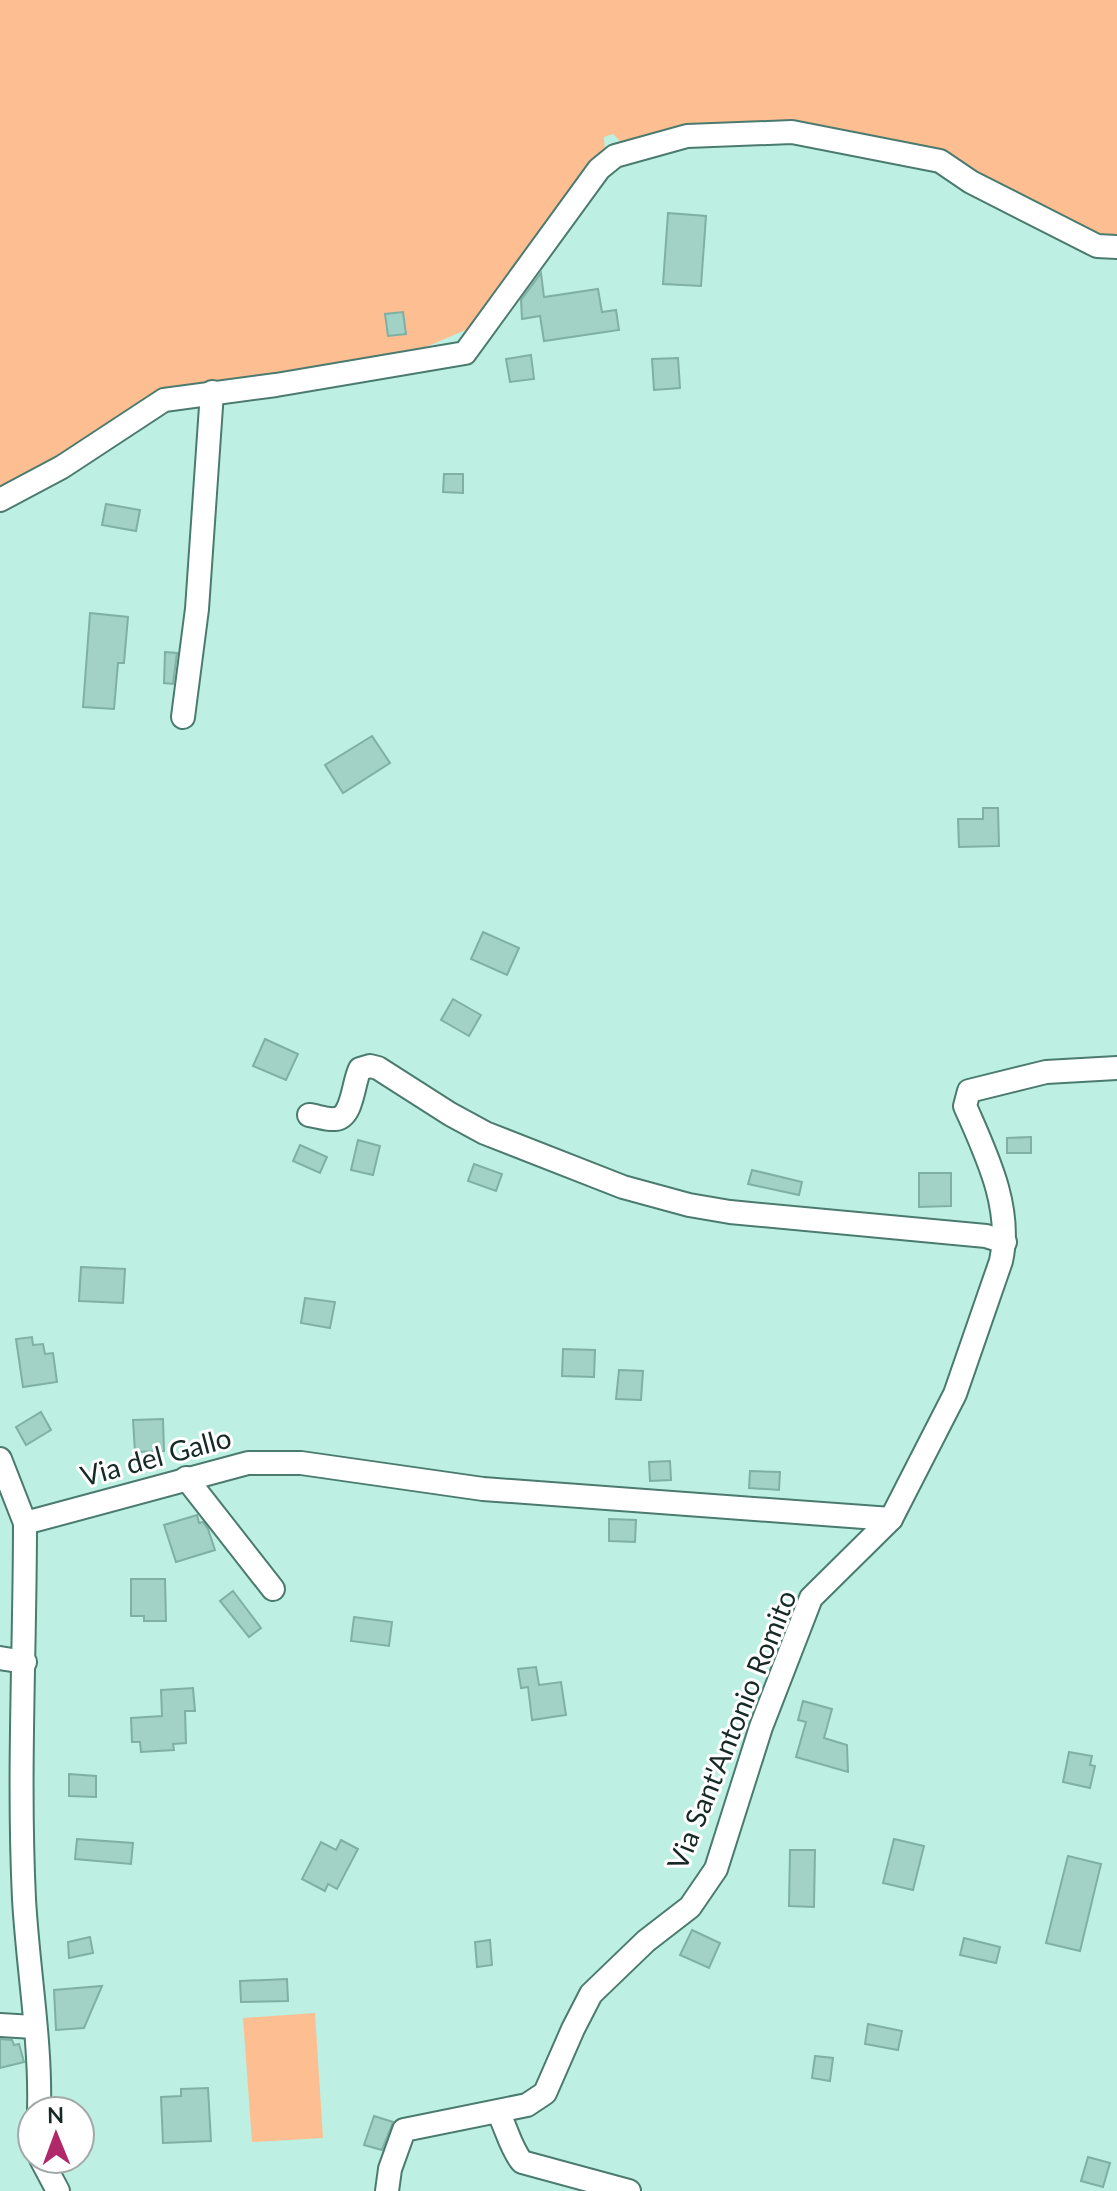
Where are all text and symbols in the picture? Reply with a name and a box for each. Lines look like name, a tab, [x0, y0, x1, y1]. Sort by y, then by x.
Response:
street label: Via del Gallo	[77, 1420, 235, 1492]
street label: Via Sant'Antonio Romito	[659, 1585, 803, 1875]
north arrow	[16, 2095, 96, 2175]
text: N	[47, 2101, 64, 2128]

